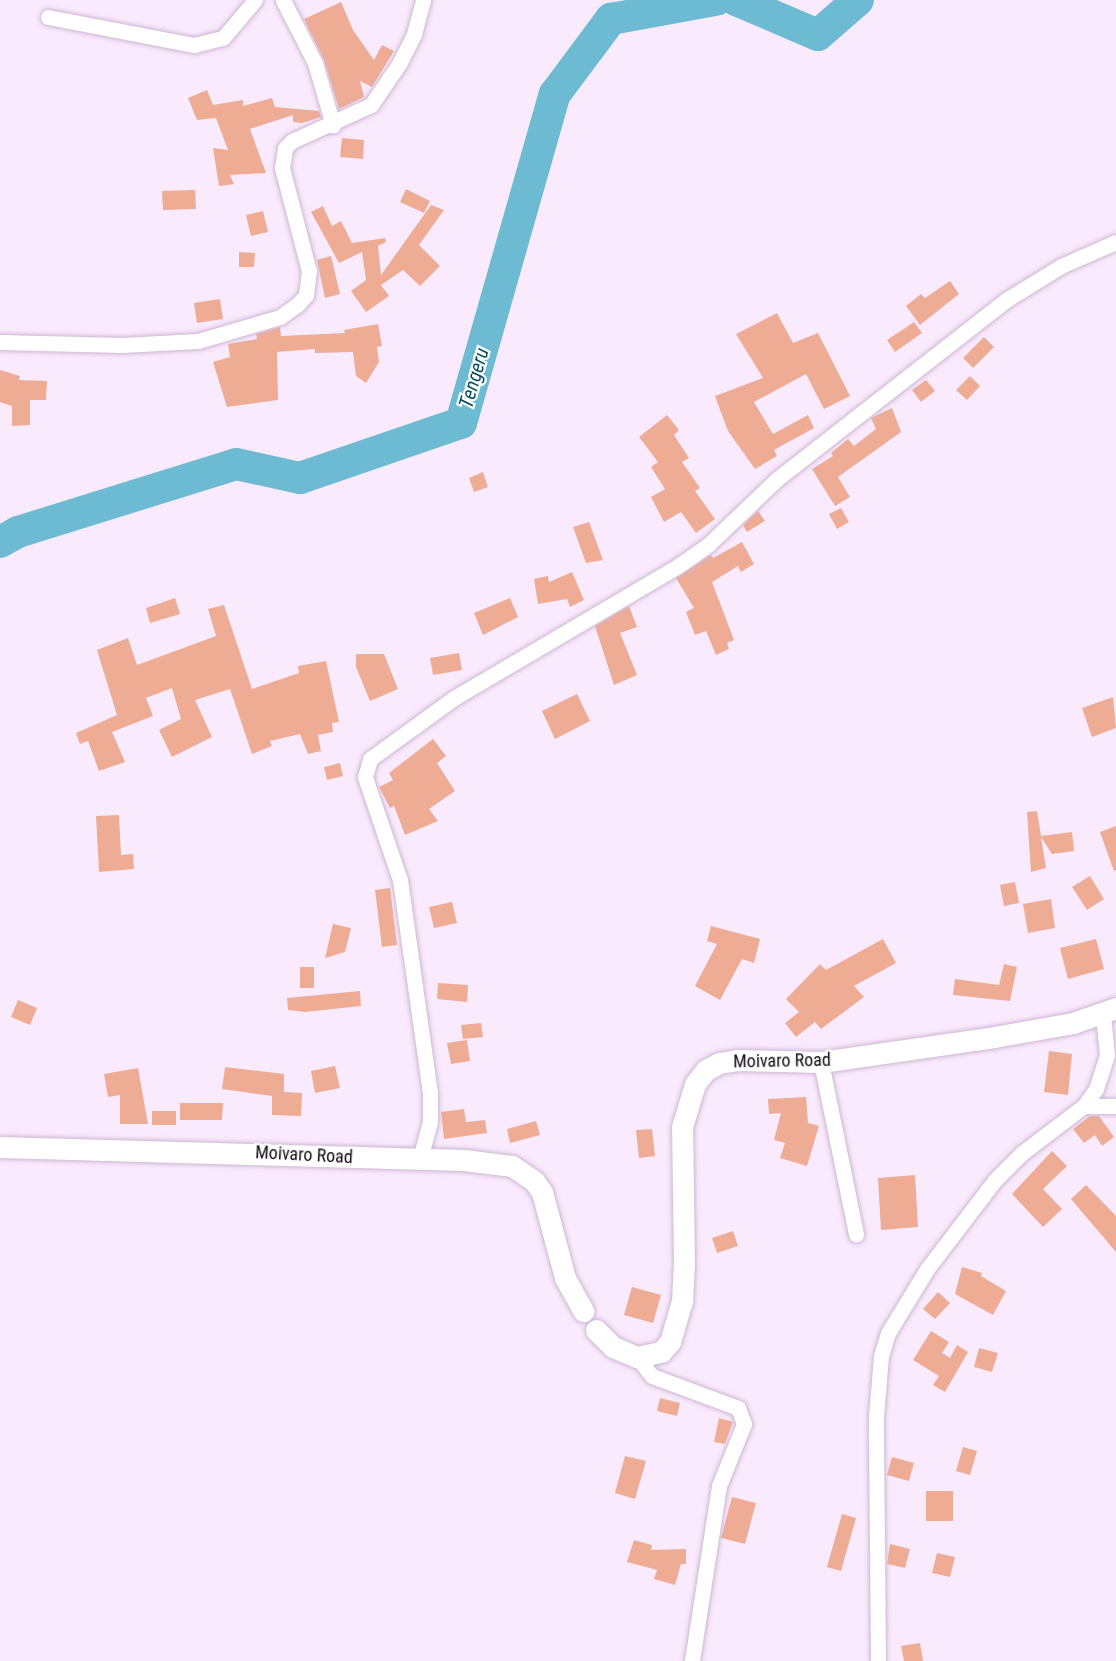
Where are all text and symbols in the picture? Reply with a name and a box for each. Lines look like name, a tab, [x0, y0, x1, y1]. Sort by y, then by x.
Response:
water label: Tengeru	[454, 345, 494, 411]
street label: Moivaro Road	[733, 1049, 831, 1073]
street label: Moivaro Road	[255, 1142, 353, 1168]

